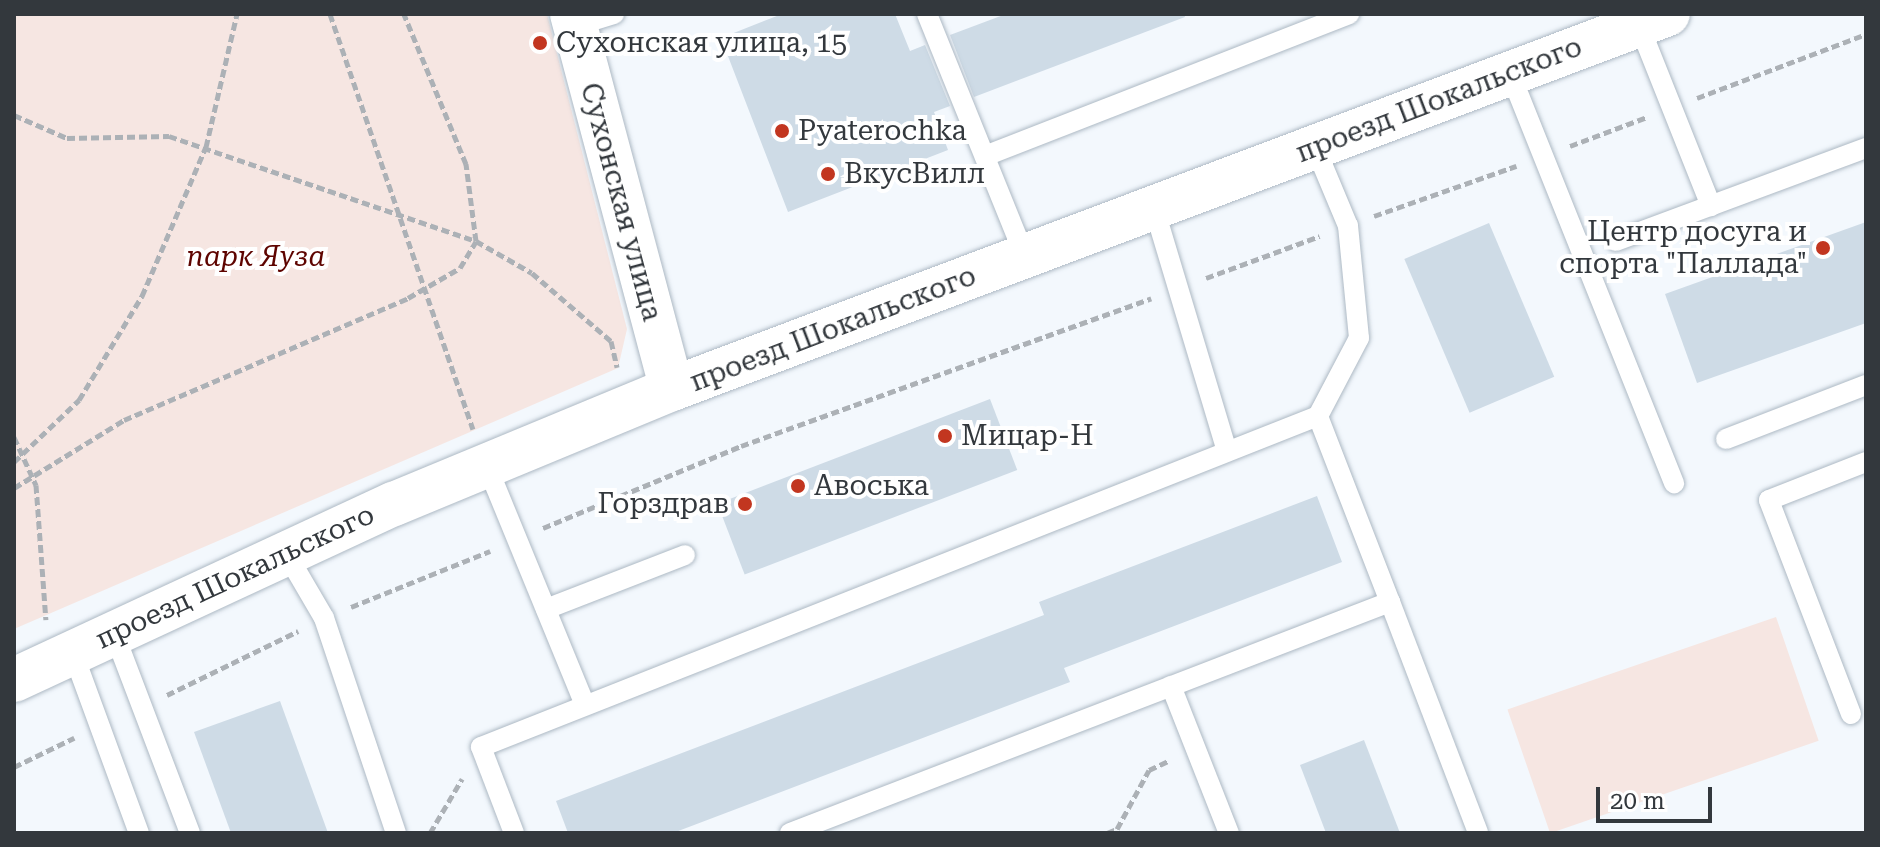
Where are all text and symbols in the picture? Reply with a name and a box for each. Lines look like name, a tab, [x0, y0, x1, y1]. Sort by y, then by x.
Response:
place label: Сухонская улица, 15	[556, 26, 847, 60]
street label: проезд Шокальского	[1291, 30, 1587, 170]
marker: Сухонская улица, 15	[531, 34, 549, 52]
street label: Сухонская улица	[573, 79, 669, 325]
place label: Pyaterochka	[798, 114, 967, 148]
marker: Pyaterochka	[773, 122, 791, 140]
place label: ВкусВилл	[844, 157, 985, 191]
marker: ВкусВилл	[819, 165, 837, 183]
place label: Центр досуга и спорта "Паллада"	[1559, 215, 1807, 281]
marker: Центр досуга и спорта "Паллада"	[1814, 239, 1832, 257]
park label: парк Яуза	[187, 240, 325, 274]
street label: проезд Шокальского	[685, 259, 981, 399]
place label: Мицар-Н	[961, 419, 1094, 453]
marker: Мицар-Н	[936, 427, 954, 445]
place label: Авоська	[814, 469, 929, 503]
marker: Авоська	[789, 477, 807, 495]
place label: Горздрав	[598, 487, 729, 521]
marker: Горздрав	[736, 495, 754, 513]
street label: проезд Шокальского	[90, 498, 380, 656]
scale bar	[1600, 771, 1716, 821]
text: 20 m	[1610, 787, 1665, 815]

